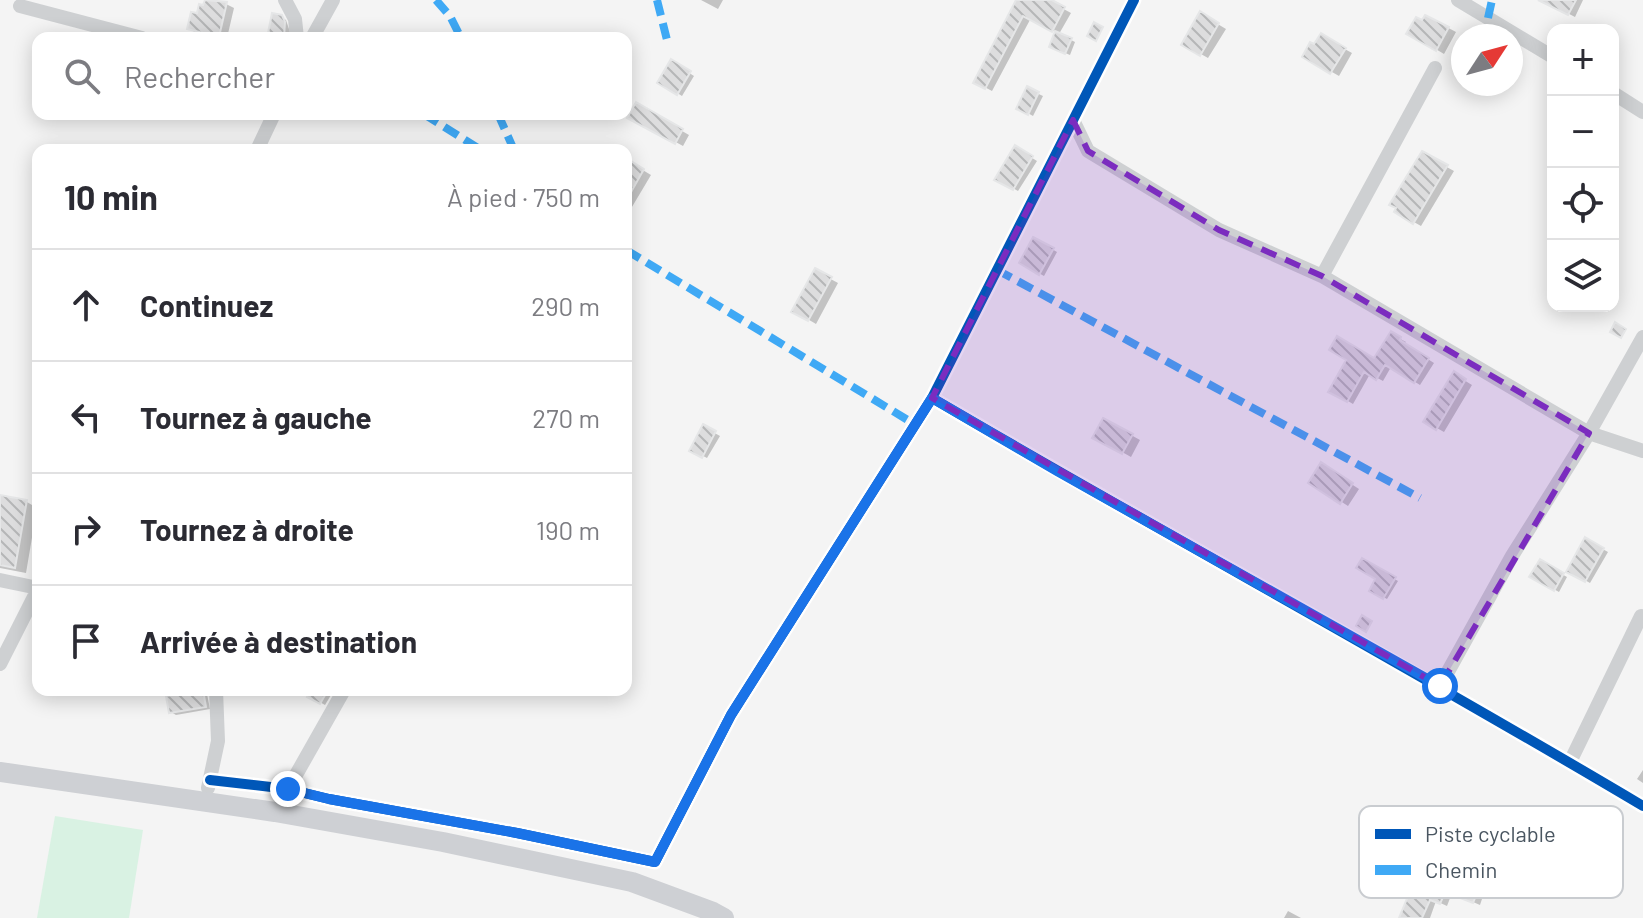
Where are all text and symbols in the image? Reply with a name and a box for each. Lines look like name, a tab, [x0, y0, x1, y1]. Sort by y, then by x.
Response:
north arrow	[1451, 24, 1523, 96]
map controls	[1547, 24, 1619, 312]
button: +	[1547, 24, 1619, 96]
search box	[32, 32, 632, 120]
icon: search	[60, 54, 104, 98]
text: Rechercher	[124, 58, 275, 94]
button: −	[1547, 96, 1619, 168]
button: locate	[1547, 168, 1619, 240]
text: 10 min	[64, 176, 158, 217]
text: À pied · 750 m	[447, 181, 600, 212]
button: layers	[1547, 240, 1619, 312]
icon: ahead	[64, 283, 108, 327]
text: Continuez	[140, 287, 273, 323]
text: 290 m	[531, 290, 600, 321]
icon: left	[64, 395, 108, 439]
text: Tournez à gauche	[140, 399, 372, 435]
text: 270 m	[532, 402, 600, 433]
icon: right	[64, 507, 108, 551]
text: Tournez à droite	[140, 511, 354, 547]
text: 190 m	[536, 514, 600, 545]
icon: arrive	[64, 619, 108, 663]
text: Arrivée à destination	[140, 623, 417, 659]
route start	[1422, 668, 1458, 704]
route end	[270, 771, 306, 807]
legend	[1359, 806, 1623, 898]
text: Piste cyclable	[1425, 820, 1556, 846]
text: Chemin	[1425, 856, 1497, 882]

